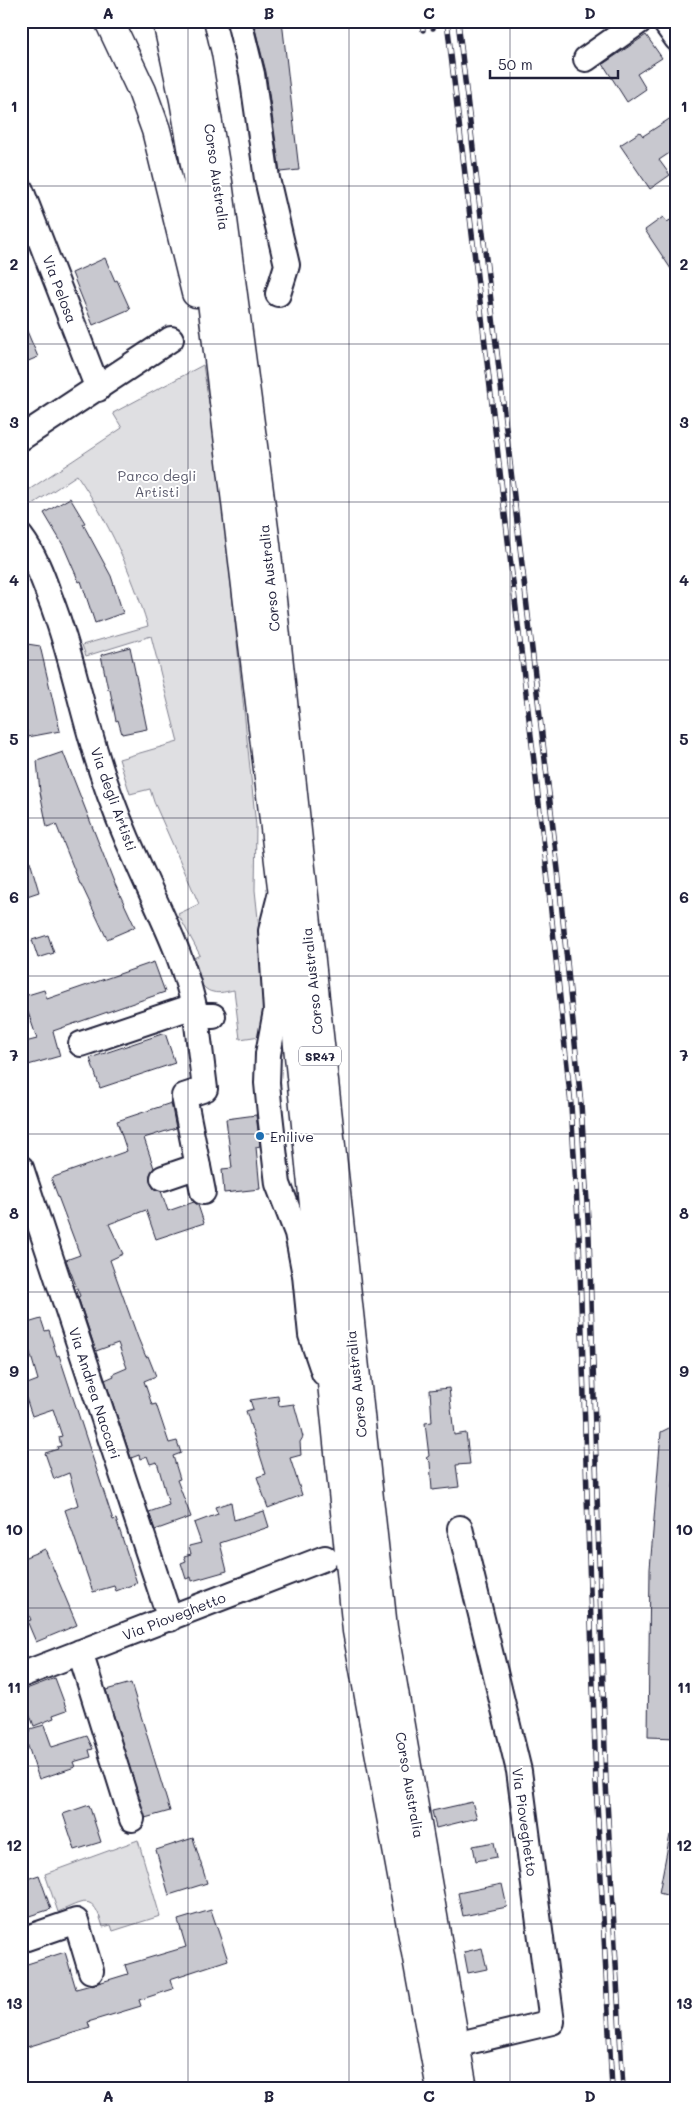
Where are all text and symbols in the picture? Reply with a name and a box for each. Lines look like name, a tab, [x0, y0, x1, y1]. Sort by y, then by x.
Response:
text: A	[102, 2, 114, 23]
text: B	[264, 2, 274, 23]
text: C	[423, 2, 435, 23]
text: D	[584, 2, 596, 23]
scale bar	[490, 48, 618, 80]
text: 50 m	[498, 54, 533, 74]
text: 1	[10, 95, 18, 116]
text: 1	[680, 95, 688, 116]
street label: Corso Australia	[200, 122, 234, 232]
street label: Via Pelosa	[38, 252, 82, 326]
text: 2	[10, 253, 19, 274]
text: 2	[680, 253, 689, 274]
text: 3	[9, 411, 19, 432]
text: 3	[679, 411, 689, 432]
park label: Parco degli Artisti	[118, 466, 196, 501]
street label: Corso Australia	[254, 524, 284, 632]
text: 4	[9, 569, 19, 590]
text: 4	[679, 569, 689, 590]
text: 5	[9, 728, 19, 749]
text: 5	[679, 728, 689, 749]
street label: Via degli Artisti	[86, 745, 142, 853]
text: 6	[9, 886, 19, 907]
text: 6	[679, 886, 689, 907]
street label: Corso Australia	[297, 927, 327, 1035]
text: 7	[10, 1044, 19, 1065]
text: 7	[680, 1044, 689, 1065]
road number: SR47	[299, 1046, 341, 1066]
place label: Enilive	[270, 1127, 314, 1146]
marker: Enilive	[254, 1130, 266, 1142]
text: 8	[9, 1202, 19, 1223]
text: 8	[679, 1202, 689, 1223]
street label: Via Andrea Naccari	[65, 1325, 125, 1461]
street label: Corso Australia	[341, 1330, 371, 1438]
text: 9	[9, 1360, 19, 1381]
text: 9	[679, 1360, 689, 1381]
text: 10	[5, 1518, 23, 1539]
text: 10	[675, 1518, 693, 1539]
street label: Via Pioveghetto	[120, 1588, 228, 1644]
text: 11	[7, 1676, 21, 1697]
text: 11	[677, 1676, 691, 1697]
street label: Corso Australia	[391, 1730, 429, 1840]
street label: Via Pioveghetto	[508, 1767, 542, 1877]
text: 12	[6, 1834, 22, 1855]
text: 12	[676, 1834, 692, 1855]
text: 13	[6, 1992, 23, 2013]
text: 13	[676, 1992, 693, 2013]
text: A	[102, 2085, 114, 2106]
text: B	[264, 2085, 274, 2106]
text: C	[423, 2085, 435, 2106]
text: D	[584, 2085, 596, 2106]

